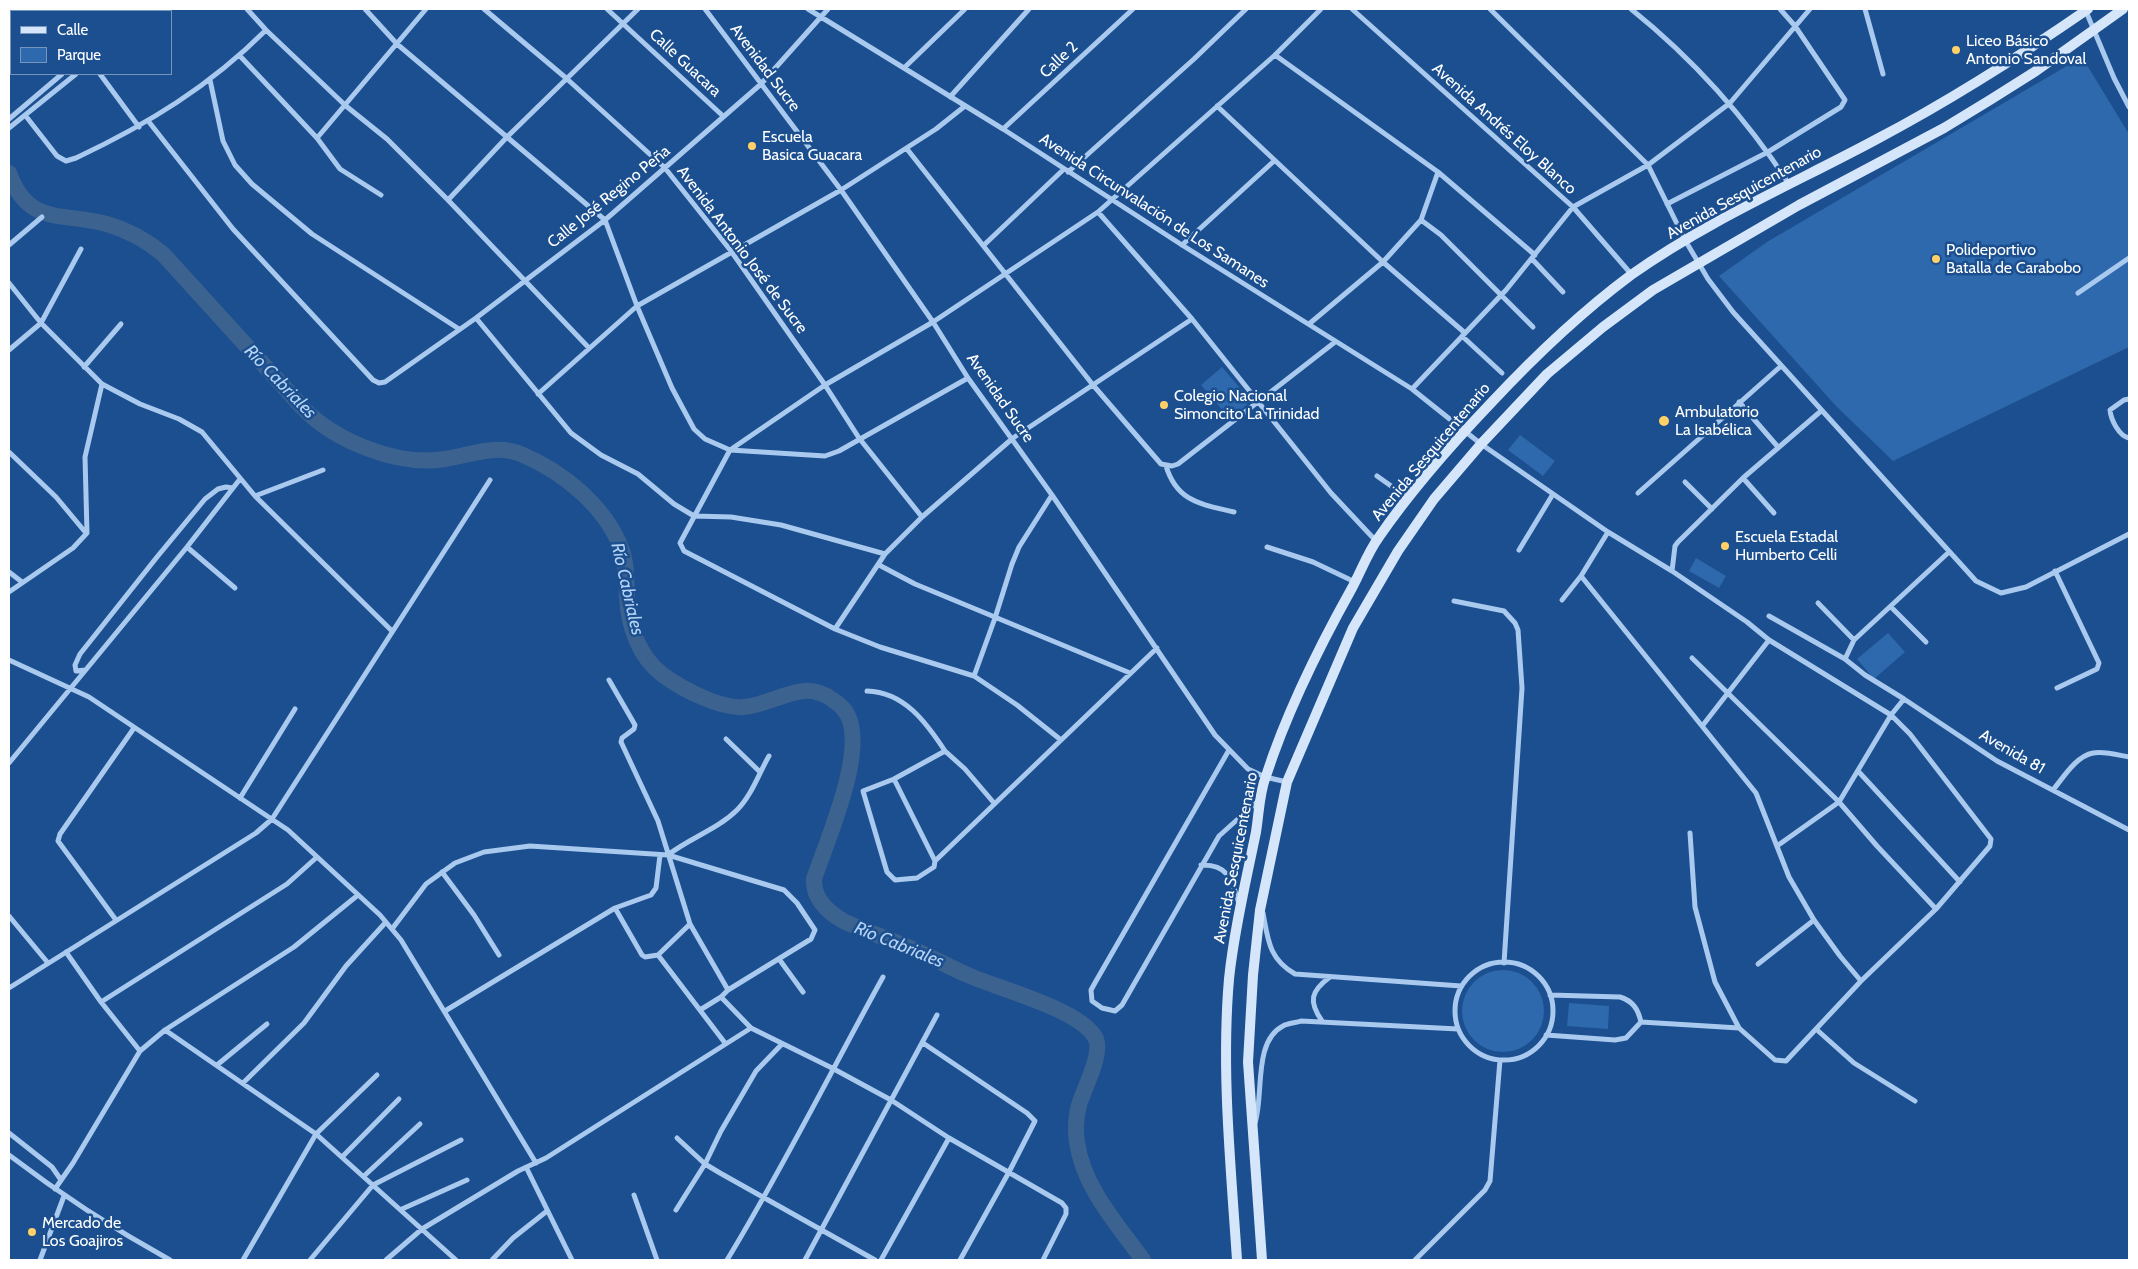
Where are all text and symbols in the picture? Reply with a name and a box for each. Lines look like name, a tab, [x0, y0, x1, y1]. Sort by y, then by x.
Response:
legend	[10, 10, 172, 75]
street label: Avenidad Sucre	[726, 20, 804, 116]
text: Calle	[57, 21, 88, 39]
street label: Calle Guacara	[645, 25, 725, 101]
place label: Liceo Básico Antonio Sandoval	[1966, 31, 2086, 69]
street label: Calle 2	[1036, 38, 1082, 82]
marker: Liceo Básico Antonio Sandoval	[1950, 44, 1962, 56]
text: Parque	[57, 46, 101, 64]
street label: Avenida Andrés Eloy Blanco	[1428, 59, 1580, 199]
place label: Escuela Basica Guacara	[762, 127, 862, 165]
street label: Avenida Circunvalación de Los Samanes	[1036, 130, 1272, 292]
marker: Escuela Basica Guacara	[746, 140, 758, 152]
street label: Calle José Regino Peña	[544, 142, 674, 252]
street label: Avenida Sesquicentenario	[1663, 142, 1825, 244]
street label: Avenida Antonio José de Sucre	[673, 162, 811, 338]
place label: Polideportivo Batalla de Carabobo	[1946, 240, 2081, 278]
marker: Polideportivo Batalla de Carabobo	[1930, 253, 1942, 265]
water label: Río Cabriales	[239, 341, 321, 423]
street label: Avenidad Sucre	[962, 350, 1038, 446]
street label: Avenida Sesquicentenario	[1368, 379, 1494, 525]
place label: Colegio Nacional Simoncito La Trinidad	[1174, 386, 1319, 424]
marker: Colegio Nacional Simoncito La Trinidad	[1158, 399, 1170, 411]
place label: Ambulatorio La Isabélica	[1675, 402, 1759, 440]
marker: Ambulatorio La Isabélica	[1657, 414, 1671, 428]
place label: Escuela Estadal Humberto Celli	[1735, 527, 1838, 565]
marker: Escuela Estadal Humberto Celli	[1719, 540, 1731, 552]
water label: Río Cabriales	[606, 541, 648, 637]
street label: Avenida 81	[1976, 726, 2048, 778]
street label: Avenida Sesquicentenario	[1210, 771, 1262, 945]
water label: Río Cabriales	[851, 917, 947, 973]
place label: Mercado de Los Goajiros	[42, 1213, 123, 1251]
marker: Mercado de Los Goajiros	[26, 1226, 38, 1238]

